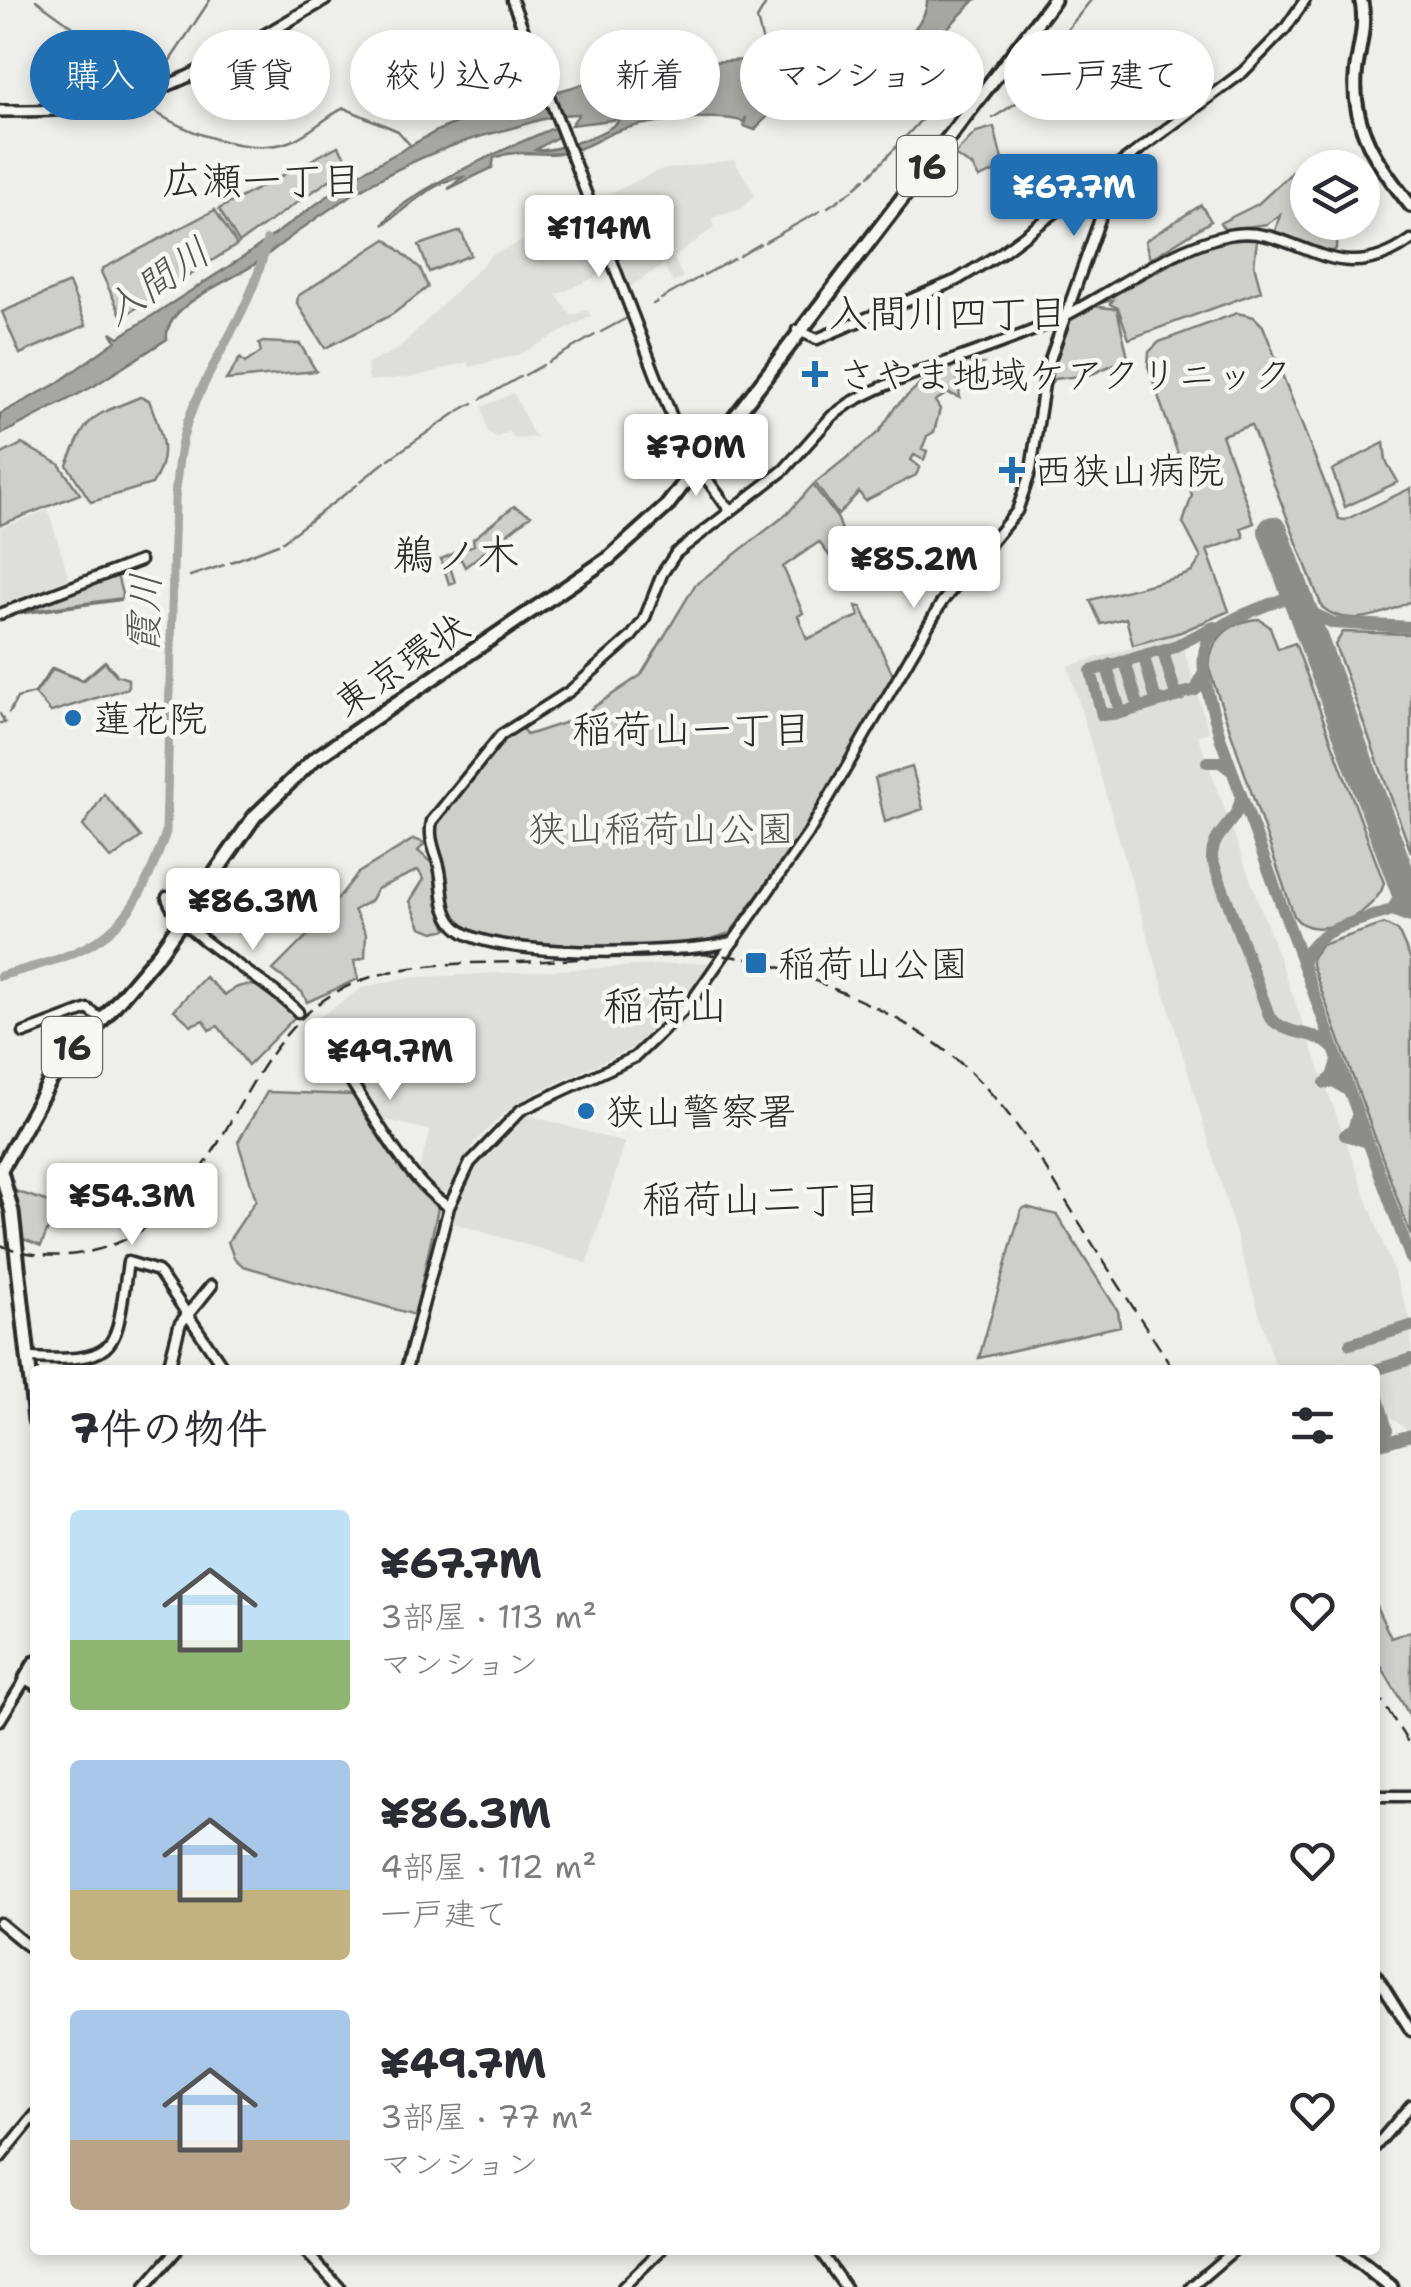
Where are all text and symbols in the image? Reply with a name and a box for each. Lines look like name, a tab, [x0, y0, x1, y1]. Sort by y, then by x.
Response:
chip: 購入	[30, 30, 170, 120]
chip: 賃貸	[190, 30, 330, 120]
chip: 絞り込み	[350, 30, 560, 120]
chip: 新着	[580, 30, 720, 120]
chip: マンション	[740, 30, 984, 120]
chip: 一戸建て	[1004, 30, 1214, 120]
road number: 16	[897, 136, 957, 196]
map controls	[1290, 150, 1380, 240]
button: layers	[1290, 150, 1380, 240]
district label: 広瀬一丁目	[162, 153, 362, 207]
pin: ¥67.7M	[993, 154, 1155, 239]
text: ¥67.7M	[1012, 165, 1136, 208]
pin: ¥114M	[529, 195, 669, 280]
text: ¥114M	[547, 206, 651, 249]
water label: 入間川	[91, 224, 221, 338]
district label: 入間川四丁目	[828, 286, 1068, 340]
place label: さやま地域ケアクリニック	[838, 349, 1292, 400]
marker: さやま地域ケアクリニック	[802, 361, 828, 387]
pin: ¥70M	[637, 414, 755, 499]
text: ¥70M	[646, 425, 746, 468]
place label: 西狭山病院	[1034, 445, 1224, 496]
marker: 西狭山病院	[999, 457, 1025, 483]
district label: 鵜ノ木	[393, 526, 519, 582]
pin: ¥85.2M	[833, 526, 995, 611]
text: ¥85.2M	[850, 537, 978, 580]
water label: 霞川	[116, 572, 172, 654]
street label: 東京環状	[324, 600, 478, 728]
place label: 蓮花院	[93, 693, 207, 744]
district label: 稲荷山一丁目	[572, 702, 812, 756]
marker: 蓮花院	[62, 707, 84, 729]
park label: 狭山稲荷山公園	[528, 803, 794, 854]
pin: ¥86.3M	[172, 868, 334, 953]
text: ¥86.3M	[188, 879, 318, 922]
place label: 稲荷山公園	[778, 938, 968, 989]
marker: 稲荷山公園	[743, 950, 769, 976]
district label: 稲荷山	[603, 977, 729, 1033]
road number: 16	[42, 1017, 102, 1077]
pin: ¥49.7M	[309, 1018, 471, 1103]
text: ¥49.7M	[327, 1029, 453, 1072]
place label: 狭山警察署	[606, 1086, 796, 1137]
marker: 狭山警察署	[575, 1100, 597, 1122]
pin: ¥54.3M	[51, 1163, 213, 1248]
district label: 稲荷山二丁目	[642, 1172, 882, 1226]
text: ¥54.3M	[69, 1174, 195, 1217]
icon: filters	[1285, 1398, 1340, 1453]
text: 7件の物件	[70, 1400, 267, 1456]
text: ¥67.7M	[380, 1535, 542, 1591]
icon: home	[150, 1550, 270, 1670]
icon: heart	[1285, 1583, 1340, 1638]
text: 3部屋 · 113 m²	[380, 1595, 597, 1638]
text: マンション	[380, 1642, 539, 1685]
text: ¥86.3M	[380, 1785, 551, 1841]
icon: home	[150, 1800, 270, 1920]
icon: heart	[1285, 1833, 1340, 1888]
text: 4部屋 · 112 m²	[380, 1845, 597, 1888]
text: 一戸建て	[380, 1892, 508, 1935]
text: ¥49.7M	[380, 2035, 546, 2091]
icon: home	[150, 2050, 270, 2170]
icon: heart	[1285, 2083, 1340, 2138]
text: 3部屋 · 77 m²	[380, 2095, 593, 2138]
text: マンション	[380, 2142, 539, 2185]

